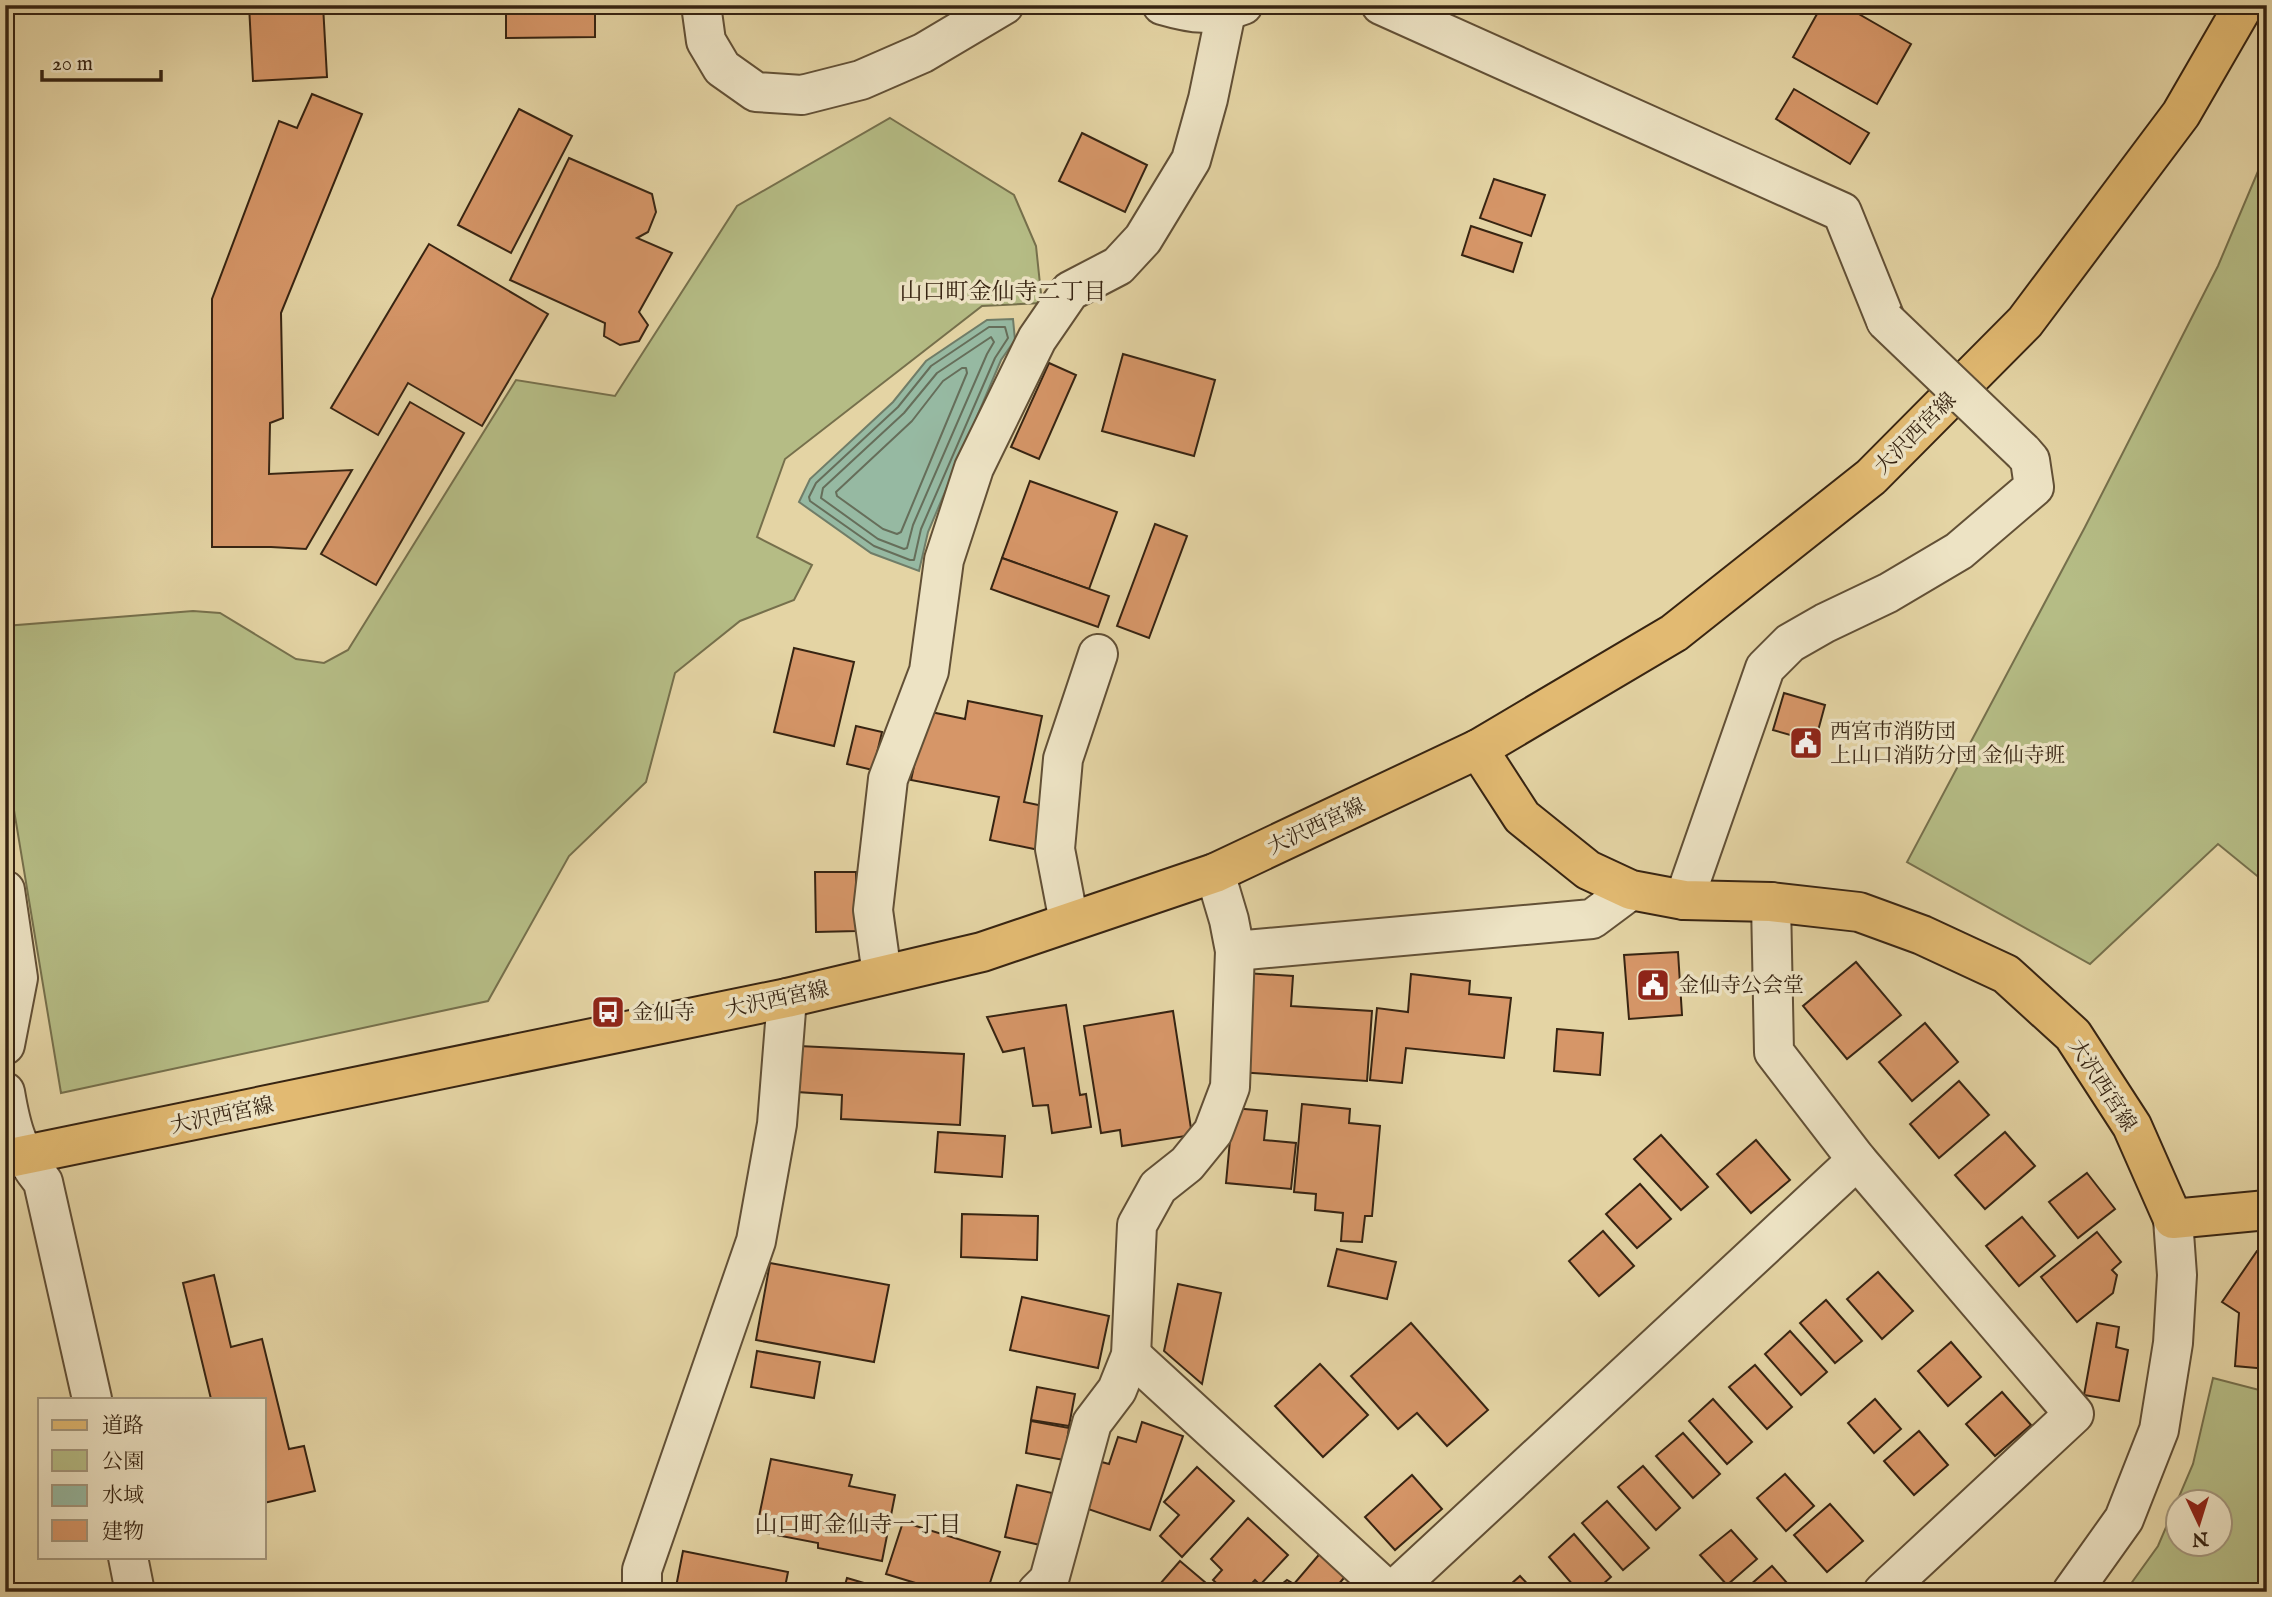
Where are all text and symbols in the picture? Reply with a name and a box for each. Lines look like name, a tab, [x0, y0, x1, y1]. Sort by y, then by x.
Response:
scale bar	[42, 38, 161, 82]
text: 20 m	[52, 51, 93, 78]
district label: 山口町金仙寺二丁目	[900, 278, 1107, 307]
street label: 大沢西宮線	[1869, 387, 1963, 481]
place label: 西宮市消防団 上山口消防分団 金仙寺班	[1830, 719, 2066, 770]
public building icon: 西宮市消防団 上山口消防分団 金仙寺班	[1787, 724, 1825, 762]
street label: 大沢西宮線	[1263, 793, 1370, 862]
public building icon: 金仙寺公会堂	[1634, 966, 1672, 1004]
place label: 金仙寺公会堂	[1678, 973, 1804, 1000]
street label: 大沢西宮線	[723, 976, 831, 1025]
bus stop icon: 金仙寺	[589, 993, 627, 1031]
place label: 金仙寺	[632, 1000, 695, 1027]
street label: 大沢西宮線	[2062, 1034, 2142, 1137]
street label: 大沢西宮線	[168, 1092, 276, 1141]
legend	[38, 1398, 266, 1558]
text: 道路	[102, 1413, 144, 1440]
text: 公園	[102, 1449, 144, 1476]
text: 水域	[102, 1483, 144, 1510]
north arrow	[2164, 1488, 2234, 1558]
district label: 山口町金仙寺一丁目	[755, 1511, 962, 1540]
text: 建物	[102, 1519, 144, 1546]
text: N	[2190, 1525, 2210, 1551]

